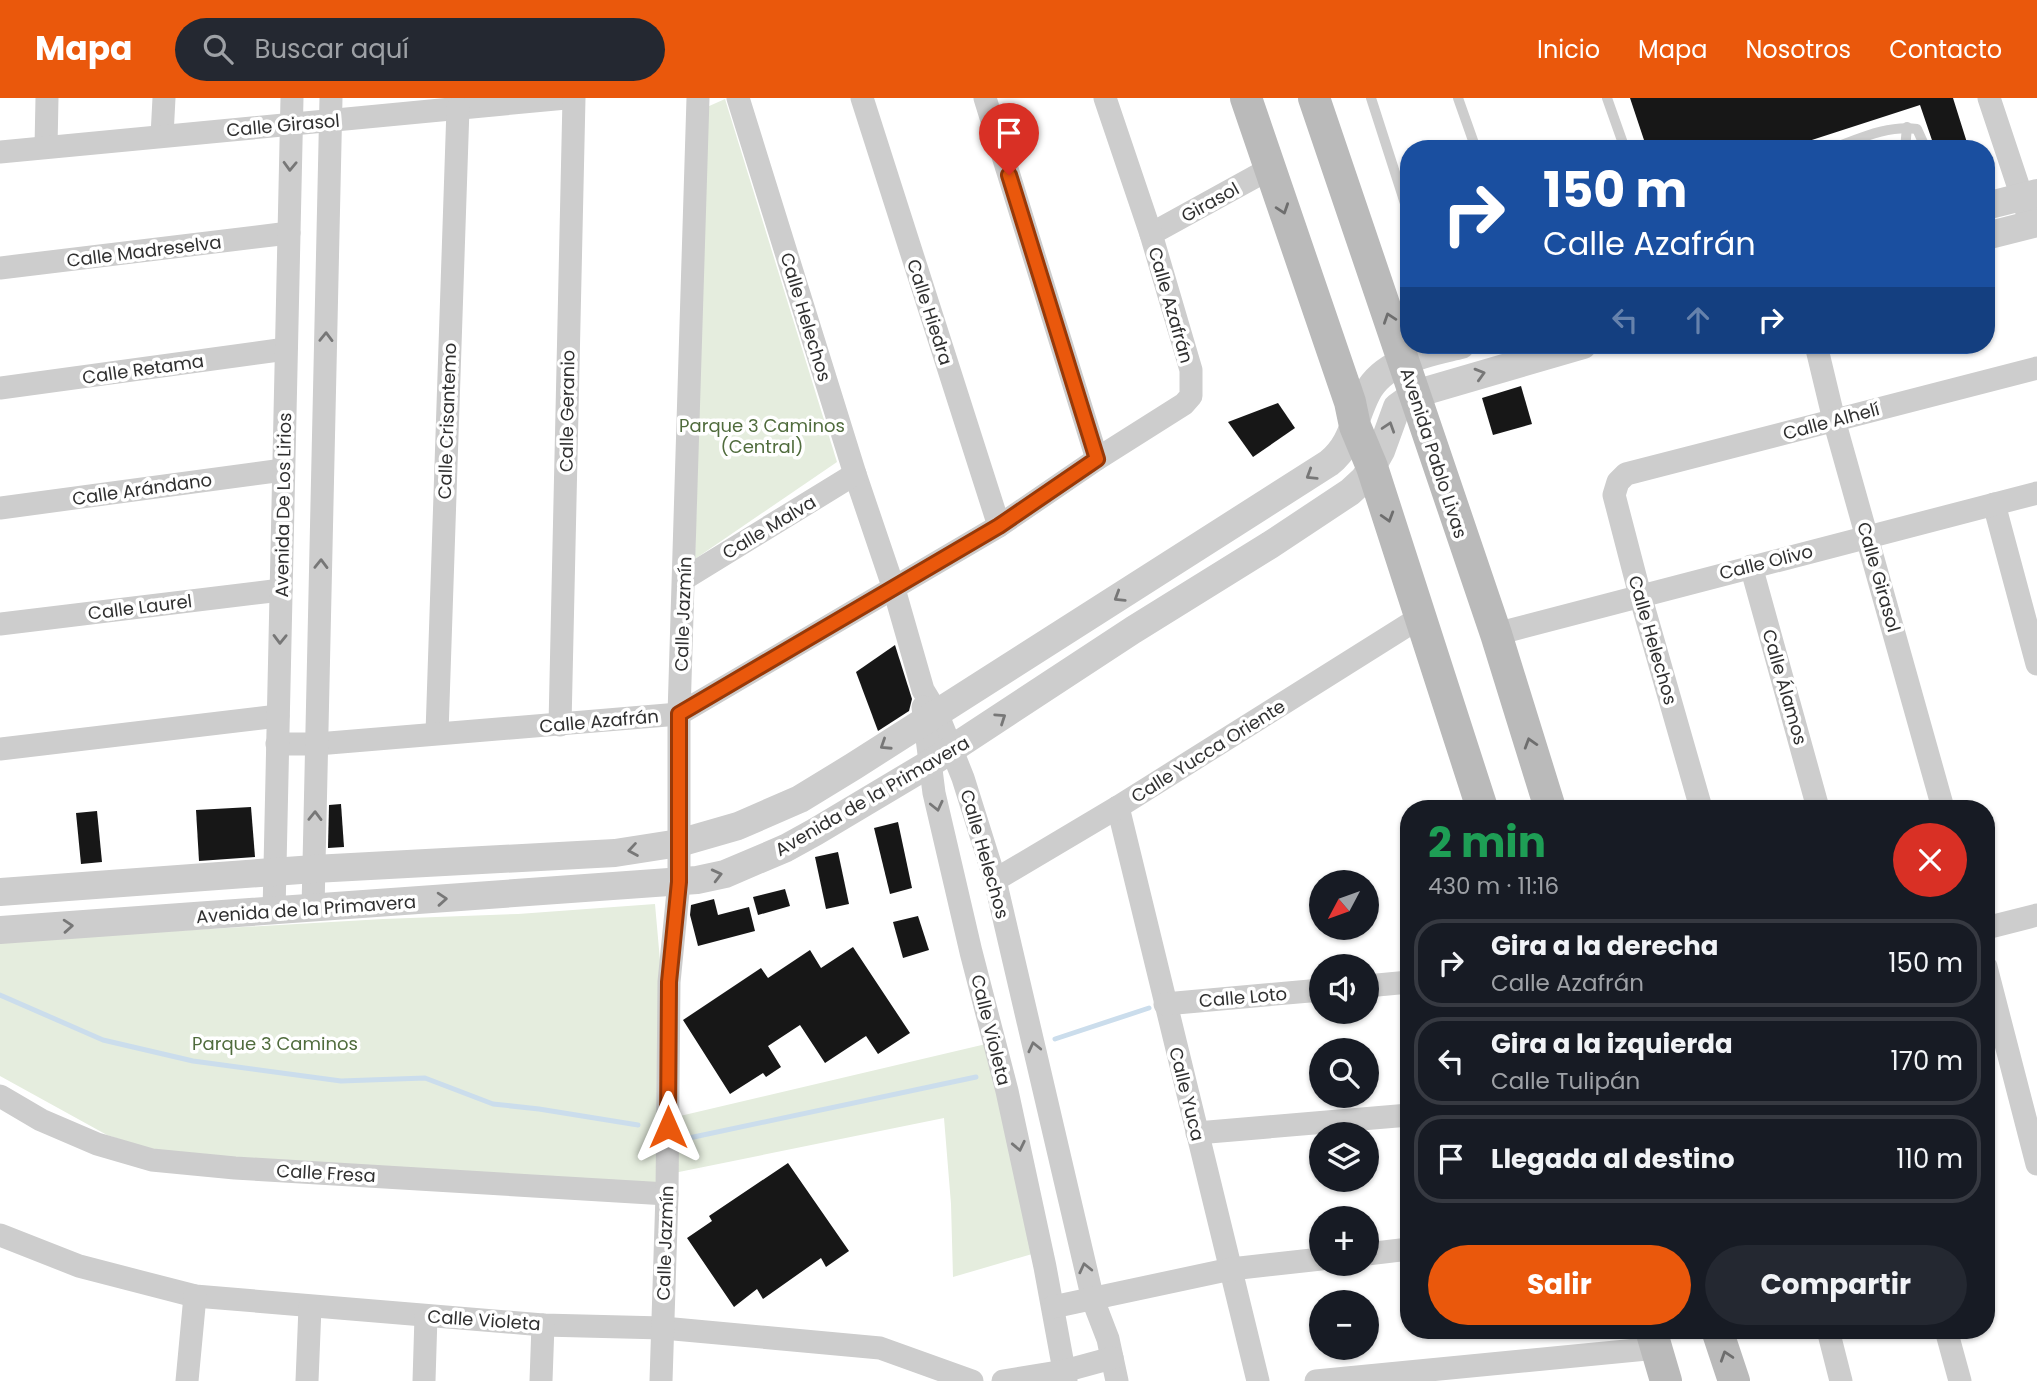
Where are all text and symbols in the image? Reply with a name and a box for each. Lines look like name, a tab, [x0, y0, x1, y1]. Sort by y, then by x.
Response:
search box	[175, 18, 665, 81]
text: Mapa	[35, 25, 133, 72]
icon: search	[199, 30, 237, 68]
text: Buscar aquí	[255, 31, 409, 67]
text: Inicio	[1537, 33, 1600, 66]
text: Mapa	[1638, 33, 1707, 66]
text: Nosotros	[1745, 33, 1851, 66]
text: Contacto	[1889, 33, 2002, 66]
pin	[979, 103, 1039, 175]
street label: Calle Girasol	[225, 108, 341, 142]
icon: arrive	[990, 114, 1028, 152]
text: 150 m	[1543, 156, 1688, 224]
one-way arrow	[283, 161, 298, 172]
icon: right	[1428, 168, 1519, 259]
street label: Girasol	[1177, 176, 1243, 228]
one-way arrow	[1275, 203, 1289, 215]
text: Calle Azafrán	[1543, 221, 1756, 266]
street label: Calle Madreselva	[65, 229, 223, 273]
street label: Calle Azafrán	[1142, 244, 1200, 366]
street label: Calle Helechos	[775, 250, 837, 384]
street label: Calle Hiedra	[901, 256, 959, 368]
icon: left	[1606, 301, 1644, 339]
icon: ahead	[1679, 301, 1717, 339]
icon: right	[1752, 301, 1790, 339]
one-way arrow	[1383, 313, 1397, 325]
one-way arrow	[318, 331, 334, 342]
street label: Calle Crisantemo	[432, 342, 462, 500]
street label: Calle Retama	[81, 348, 205, 390]
street label: Calle Geranio	[553, 350, 581, 472]
street label: Avenida Pablo Livas	[1395, 365, 1473, 541]
one-way arrow	[1474, 367, 1486, 382]
street label: Calle Alhelí	[1780, 396, 1882, 446]
street label: Avenida De Los Lirios	[269, 412, 297, 598]
park label: Parque 3 Caminos (Central)	[679, 413, 845, 459]
one-way arrow	[1381, 421, 1395, 433]
one-way arrow	[1305, 466, 1318, 479]
street label: Calle Arándano	[71, 467, 213, 511]
street label: Calle Malva	[717, 489, 821, 565]
one-way arrow	[1379, 511, 1394, 523]
street label: Calle Girasol	[1851, 519, 1907, 635]
street label: Calle Olivo	[1717, 538, 1815, 586]
street label: Calle Jazmín	[668, 556, 698, 672]
one-way arrow	[313, 559, 328, 570]
street label: Calle Helechos	[1623, 572, 1683, 708]
street label: Calle Laurel	[87, 588, 193, 626]
one-way arrow	[1113, 588, 1126, 601]
street label: Calle Álamos	[1757, 626, 1813, 748]
one-way arrow	[272, 633, 287, 644]
street label: Calle Yucca Oriente	[1126, 693, 1290, 809]
street label: Calle Azafrán	[538, 703, 660, 739]
one-way arrow	[993, 714, 1006, 727]
street label: Avenida de la Primavera	[770, 730, 974, 862]
one-way arrow	[880, 736, 893, 749]
one-way arrow	[1524, 738, 1538, 750]
street label: Calle Helechos	[955, 786, 1015, 922]
one-way arrow	[929, 800, 943, 812]
one-way arrow	[307, 810, 323, 821]
text: 2 min	[1428, 813, 1546, 872]
button: close	[1893, 823, 1967, 897]
one-way arrow	[627, 842, 639, 857]
one-way arrow	[711, 869, 723, 884]
north arrow	[1309, 870, 1379, 940]
map controls	[1309, 870, 1379, 1360]
text: 430 m · 11:16	[1428, 870, 1559, 902]
street label: Avenida de la Primavera	[195, 889, 417, 929]
one-way arrow	[436, 892, 447, 907]
one-way arrow	[63, 919, 74, 934]
text: Gira a la derecha	[1491, 928, 1719, 964]
icon: right	[1432, 944, 1470, 982]
text: 150 m	[1888, 945, 1963, 981]
button: sound	[1309, 954, 1379, 1024]
text: Calle Azafrán	[1491, 967, 1644, 999]
street label: Calle Violeta	[965, 972, 1017, 1088]
street label: Calle Loto	[1198, 981, 1288, 1013]
text: Gira a la izquierda	[1491, 1026, 1733, 1062]
park label: Parque 3 Caminos	[192, 1031, 358, 1056]
button: search	[1309, 1038, 1379, 1108]
one-way arrow	[1028, 1041, 1042, 1053]
icon: left	[1432, 1042, 1470, 1080]
text: 170 m	[1890, 1043, 1963, 1079]
street label: Calle Yuca	[1163, 1044, 1211, 1144]
text: Calle Tulipán	[1491, 1065, 1640, 1097]
position arrow	[631, 1090, 705, 1164]
button: layers	[1309, 1122, 1379, 1192]
one-way arrow	[1010, 1140, 1025, 1152]
icon: arrive	[1432, 1140, 1470, 1178]
text: Llegada al destino	[1491, 1141, 1735, 1177]
text: 110 m	[1896, 1141, 1963, 1177]
street label: Calle Fresa	[276, 1158, 376, 1188]
street label: Calle Jazmín	[650, 1185, 680, 1301]
button: +	[1309, 1206, 1379, 1276]
button: Salir	[1428, 1245, 1691, 1325]
button: Compartir	[1705, 1245, 1967, 1325]
one-way arrow	[1079, 1262, 1094, 1274]
button: −	[1309, 1290, 1379, 1360]
street label: Calle Violeta	[427, 1304, 541, 1336]
one-way arrow	[1720, 1350, 1734, 1362]

